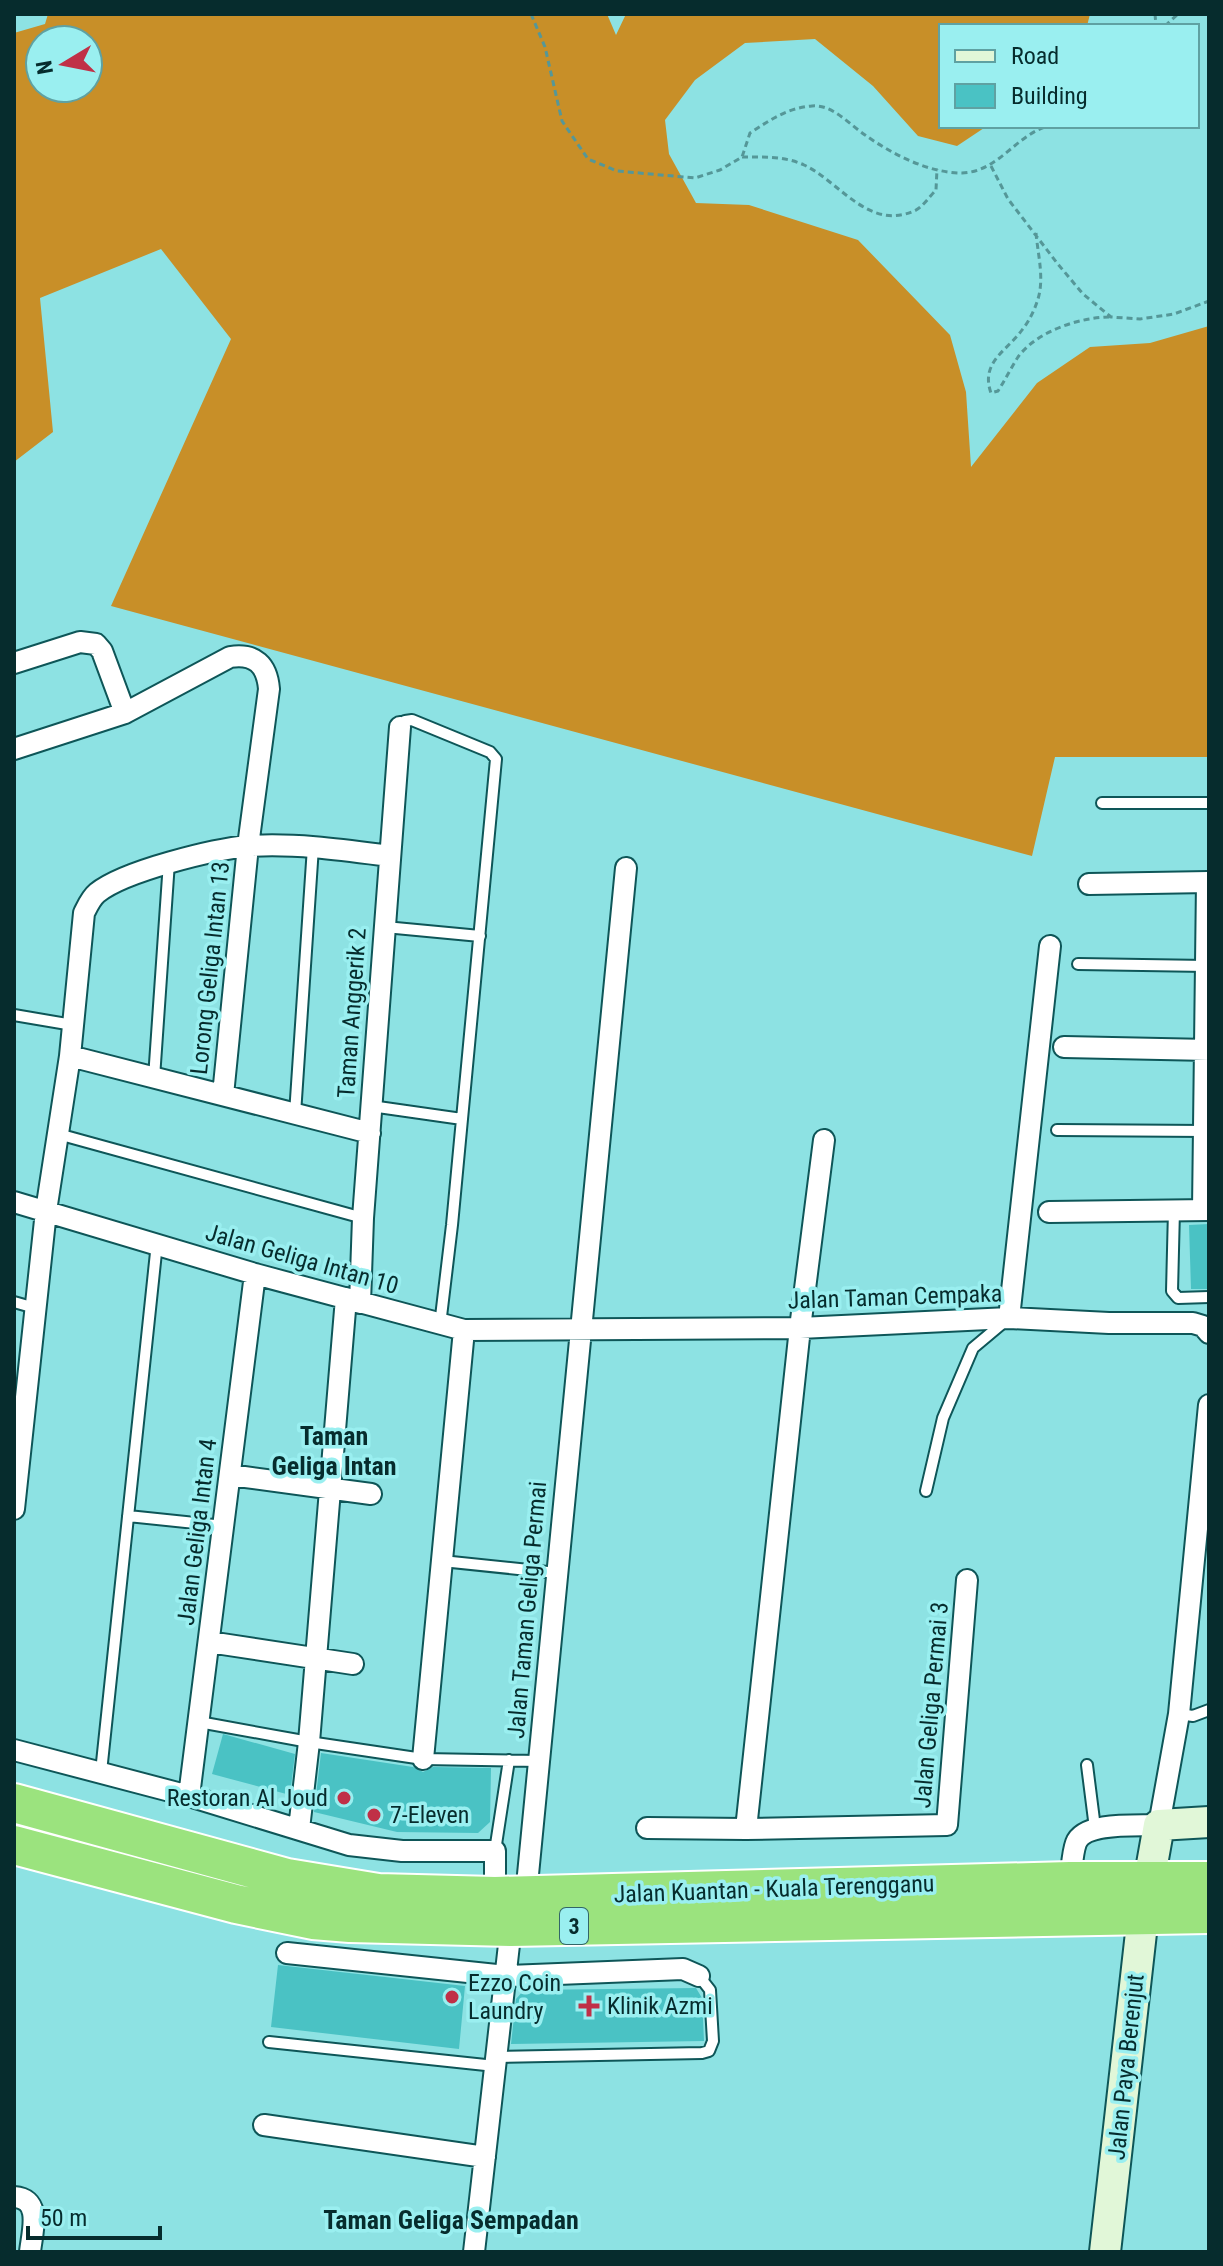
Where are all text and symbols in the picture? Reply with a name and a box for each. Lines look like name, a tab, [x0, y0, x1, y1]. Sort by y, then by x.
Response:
north arrow	[24, 24, 104, 104]
legend	[939, 24, 1199, 128]
text: Road	[1011, 42, 1059, 70]
text: N	[31, 59, 58, 76]
text: Building	[1011, 82, 1088, 110]
street label: Lorong Geliga Intan 13	[185, 860, 235, 1076]
street label: Taman Anggerik 2	[332, 927, 372, 1099]
street label: Jalan Geliga Intan 10	[202, 1218, 402, 1300]
street label: Jalan Taman Cempaka	[787, 1279, 1003, 1315]
district label: Taman Geliga Intan	[272, 1421, 396, 1481]
street label: Jalan Geliga Intan 4	[172, 1437, 222, 1627]
street label: Jalan Taman Geliga Permai	[502, 1480, 552, 1740]
street label: Jalan Geliga Permai 3	[908, 1601, 954, 1809]
place label: Restoran Al Joud	[167, 1784, 328, 1812]
marker: Restoran Al Joud	[335, 1789, 353, 1807]
place label: 7-Eleven	[390, 1801, 469, 1829]
marker: 7-Eleven	[365, 1806, 383, 1824]
street label: Jalan Kuantan - Kuala Terengganu	[613, 1869, 935, 1909]
road number: 3	[560, 1908, 588, 1944]
place label: Ezzo Coin Laundry	[468, 1969, 561, 2025]
street label: Jalan Paya Berenjut	[1102, 1973, 1150, 2161]
marker: Ezzo Coin Laundry	[443, 1988, 461, 2006]
place label: Klinik Azmi	[607, 1992, 713, 2020]
marker: Klinik Azmi	[578, 1995, 600, 2017]
scale bar	[28, 2190, 160, 2240]
text: 50 m	[40, 2204, 87, 2232]
district label: Taman Geliga Sempadan	[323, 2205, 579, 2235]

